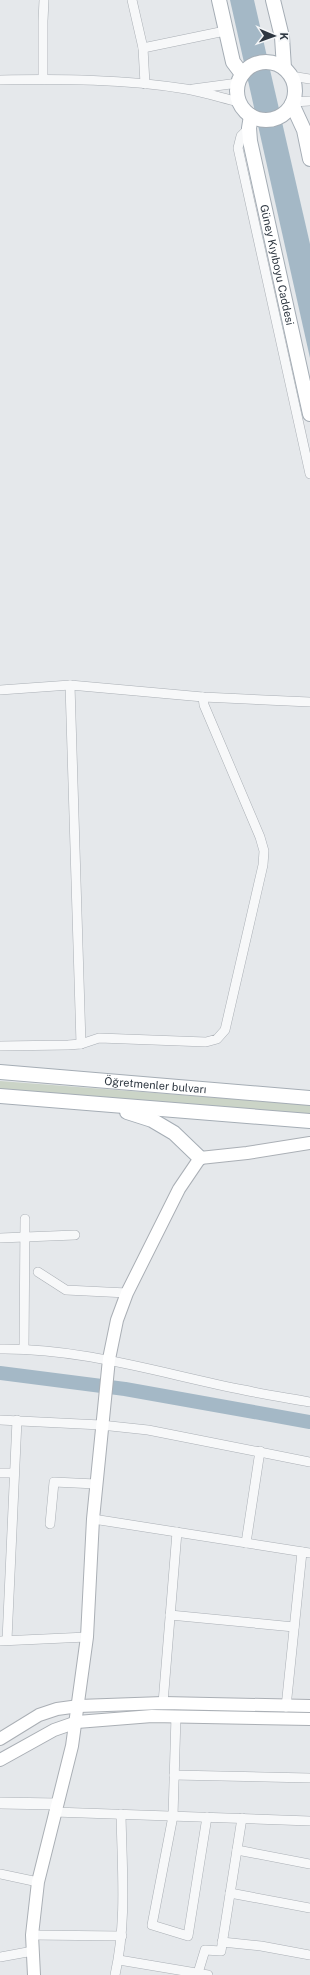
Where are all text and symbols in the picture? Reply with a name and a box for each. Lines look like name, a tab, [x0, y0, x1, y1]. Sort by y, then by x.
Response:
north arrow	[254, 16, 294, 56]
text: K	[278, 32, 290, 41]
street label: Güney Kıyıboyu Caddesi	[258, 203, 296, 326]
street label: Öğretmenler bulvarı	[104, 1074, 207, 1095]

